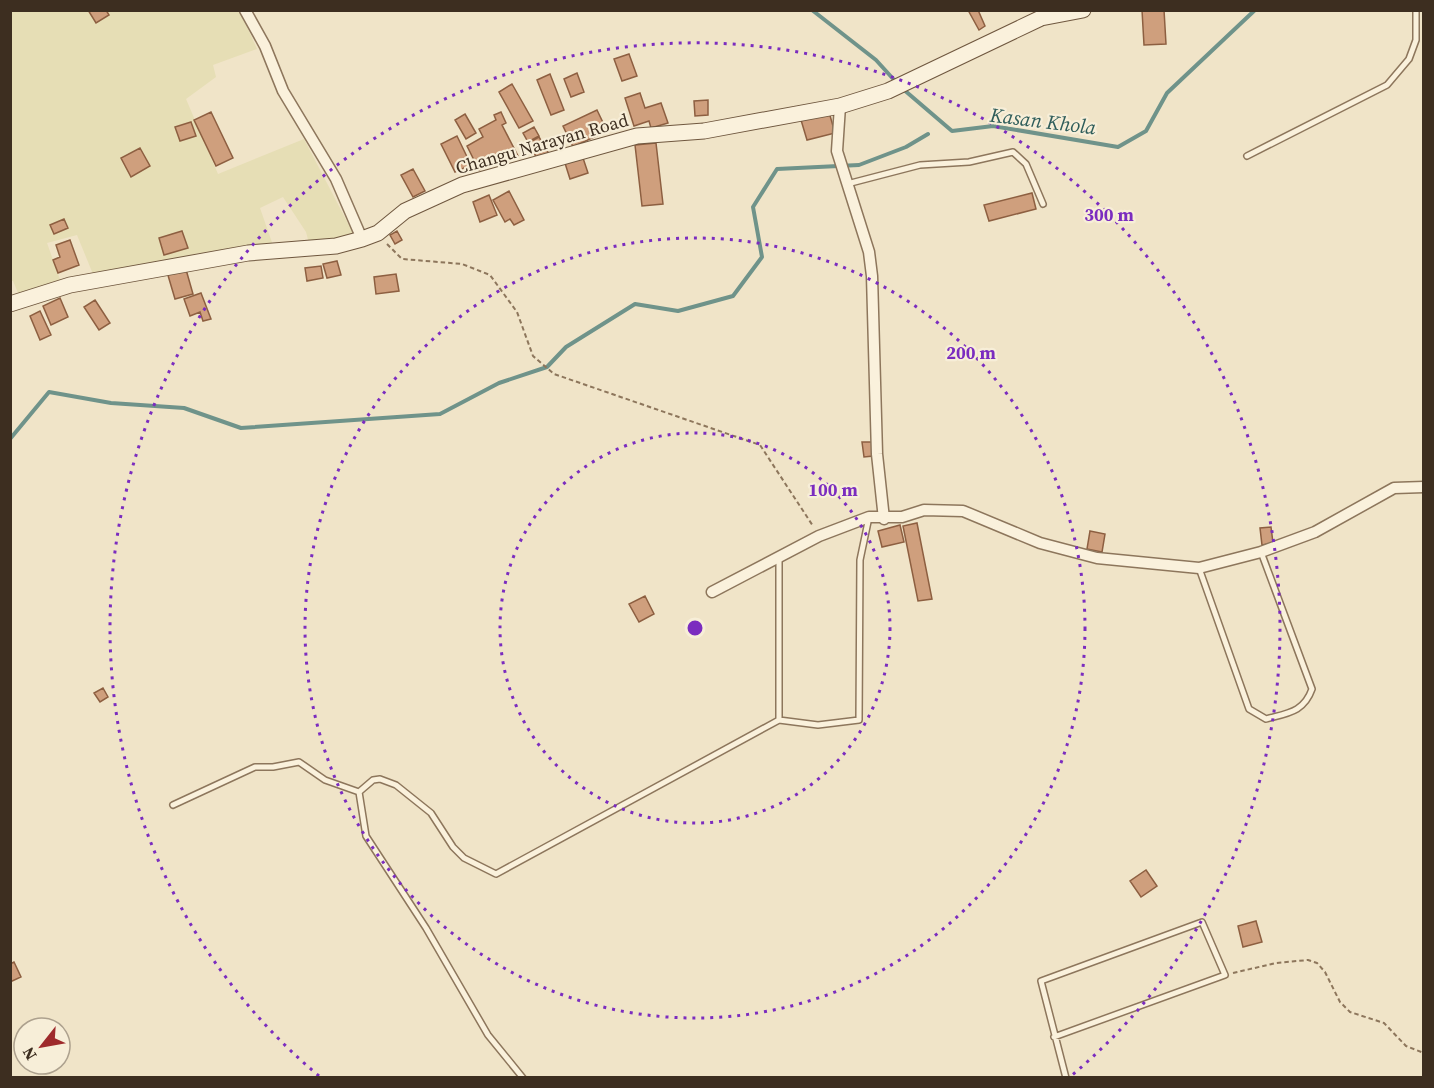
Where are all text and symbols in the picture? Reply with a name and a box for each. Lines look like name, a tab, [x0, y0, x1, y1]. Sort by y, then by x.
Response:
water label: Kasan Khola	[987, 100, 1098, 141]
street label: Changu Narayan Road	[453, 107, 631, 180]
text: 300 m	[1084, 202, 1134, 227]
text: 200 m	[946, 340, 996, 365]
text: 100 m	[808, 477, 858, 502]
centre of rings	[685, 618, 705, 638]
north arrow	[12, 1016, 72, 1076]
text: N	[17, 1043, 42, 1064]

